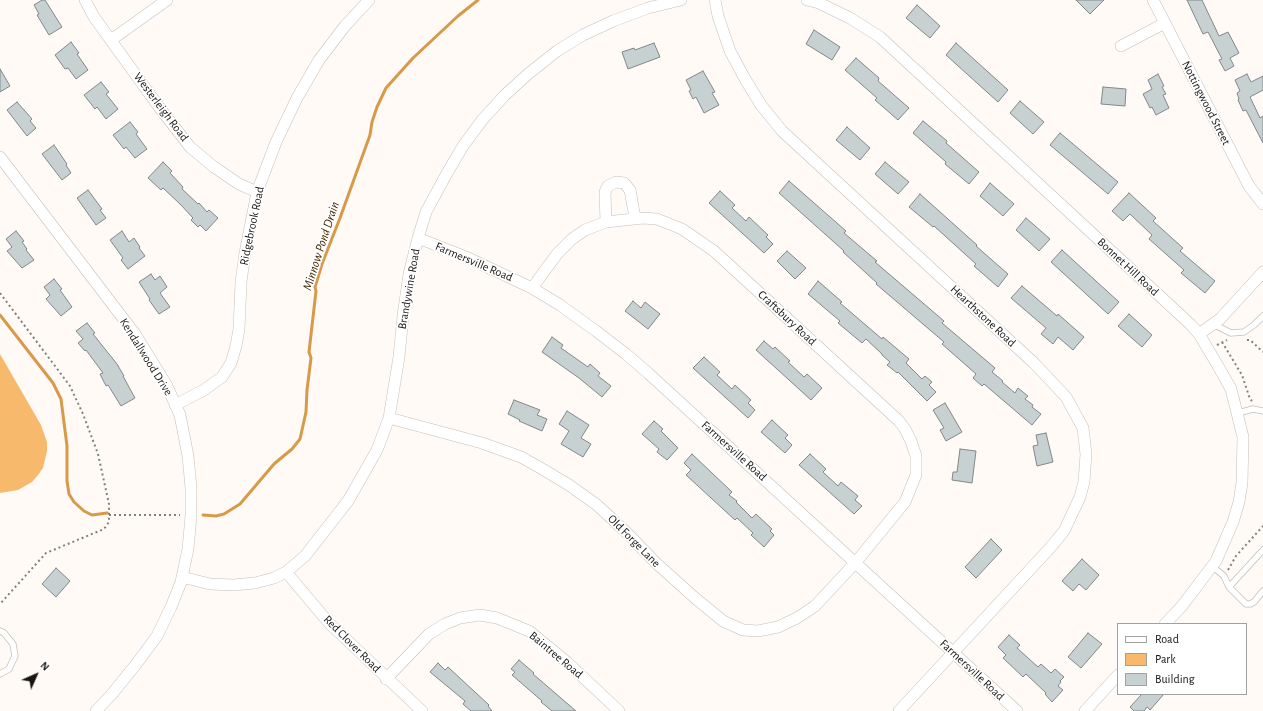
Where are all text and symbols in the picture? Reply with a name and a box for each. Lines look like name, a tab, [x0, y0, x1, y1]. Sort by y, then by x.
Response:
street label: Nottingwood Street	[1179, 58, 1233, 148]
street label: Westerleigh Road	[130, 70, 192, 144]
street label: Ridgebrook Road	[237, 185, 267, 267]
water label: Minnow Pond Drain	[299, 200, 343, 292]
street label: Bonnet Hill Road	[1094, 235, 1162, 299]
street label: Farmersville Road	[433, 239, 515, 285]
street label: Brandywine Road	[395, 248, 423, 330]
street label: Hearthstone Road	[947, 282, 1019, 350]
street label: Craftsbury Road	[755, 287, 819, 349]
street label: Kendallwood Drive	[116, 316, 176, 398]
street label: Farmersville Road	[698, 418, 770, 484]
street label: Old Forge Lane	[605, 512, 663, 570]
street label: Red Clover Road	[320, 612, 384, 676]
legend	[1117, 623, 1247, 695]
street label: Baintree Road	[526, 628, 586, 682]
text: Road	[1155, 633, 1179, 645]
street label: Farmersville Road	[937, 636, 1007, 704]
text: Park	[1155, 653, 1176, 665]
north arrow	[16, 655, 56, 695]
text: N	[38, 660, 51, 673]
text: Building	[1155, 673, 1195, 685]

